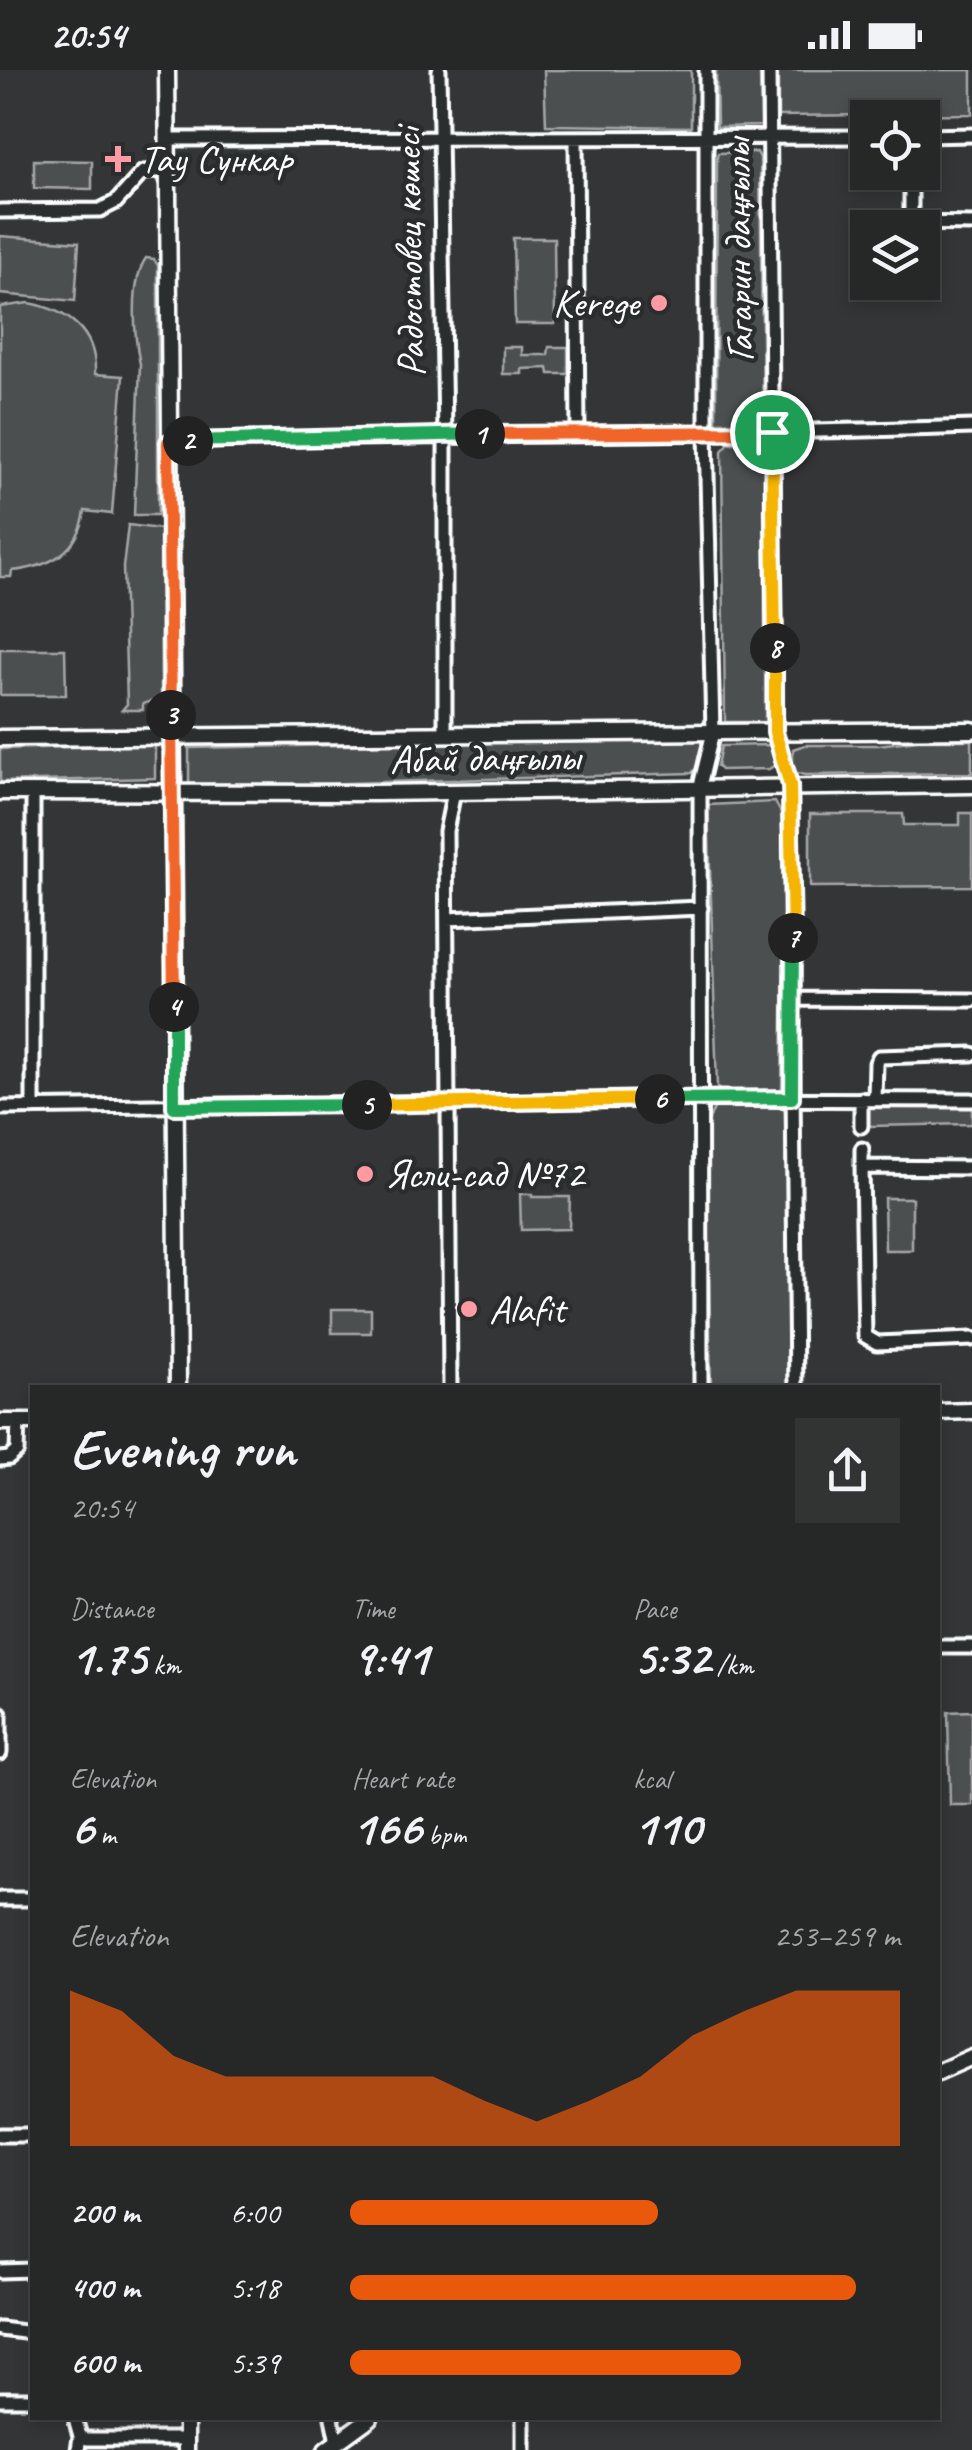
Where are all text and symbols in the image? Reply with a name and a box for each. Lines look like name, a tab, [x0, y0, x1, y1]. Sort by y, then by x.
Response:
text: 20:54	[50, 12, 125, 59]
map controls	[850, 100, 940, 300]
button: locate	[850, 100, 940, 190]
street label: Радостовец көшесі	[382, 122, 436, 377]
place label: Тау Сункар	[140, 134, 295, 184]
street label: Гагарин даңғылы	[711, 135, 765, 362]
marker: Тау Сункар	[105, 146, 131, 172]
button: layers	[850, 210, 940, 300]
place label: Kerege	[553, 278, 642, 328]
marker: Kerege	[648, 292, 670, 314]
pin	[730, 390, 815, 475]
icon: arrive	[745, 405, 800, 460]
pin: 1	[455, 409, 505, 459]
pin: 2	[163, 416, 213, 466]
text: 1	[474, 416, 486, 451]
text: 2	[182, 423, 194, 458]
pin: 8	[750, 623, 800, 673]
text: 8	[769, 630, 781, 665]
pin: 3	[146, 690, 196, 740]
text: 3	[165, 697, 177, 732]
street label: Абай даңғылы	[389, 731, 584, 785]
pin: 7	[768, 913, 818, 963]
text: 7	[787, 920, 799, 955]
pin: 4	[149, 982, 199, 1032]
text: 4	[168, 989, 180, 1024]
pin: 6	[635, 1074, 685, 1124]
pin: 5	[342, 1080, 392, 1130]
text: 6	[653, 1081, 667, 1116]
text: 5	[361, 1087, 373, 1122]
place label: Ясли-сад №72	[385, 1149, 587, 1199]
marker: Ясли-сад №72	[354, 1163, 376, 1185]
place label: Alafit	[489, 1284, 569, 1334]
marker: Alafit	[458, 1298, 480, 1320]
text: Evening run	[70, 1414, 295, 1484]
button: share	[795, 1418, 900, 1523]
text: 20:54	[70, 1487, 134, 1528]
text: Distance	[70, 1591, 154, 1626]
text: Time	[352, 1591, 395, 1626]
text: Pace	[633, 1591, 676, 1626]
text: 1.75	[70, 1626, 146, 1689]
text: 9:41	[352, 1626, 428, 1689]
text: 5:32	[633, 1626, 710, 1689]
text: km	[146, 1647, 181, 1682]
text: /km	[710, 1647, 753, 1682]
text: Elevation	[70, 1761, 156, 1796]
text: Heart rate	[352, 1761, 454, 1796]
text: kcal	[633, 1761, 670, 1796]
text: 6	[70, 1796, 94, 1859]
text: 166	[352, 1796, 421, 1859]
text: 110	[633, 1796, 701, 1859]
text: m	[94, 1817, 116, 1852]
text: bpm	[421, 1817, 467, 1852]
text: Elevation	[70, 1915, 168, 1956]
text: 253–259 m	[774, 1915, 900, 1956]
text: 200 m	[70, 2192, 139, 2233]
text: 6:00	[230, 2192, 280, 2233]
text: 400 m	[70, 2267, 139, 2308]
text: 5:18	[230, 2267, 280, 2308]
text: 600 m	[70, 2342, 140, 2383]
text: 5:39	[230, 2342, 280, 2383]

